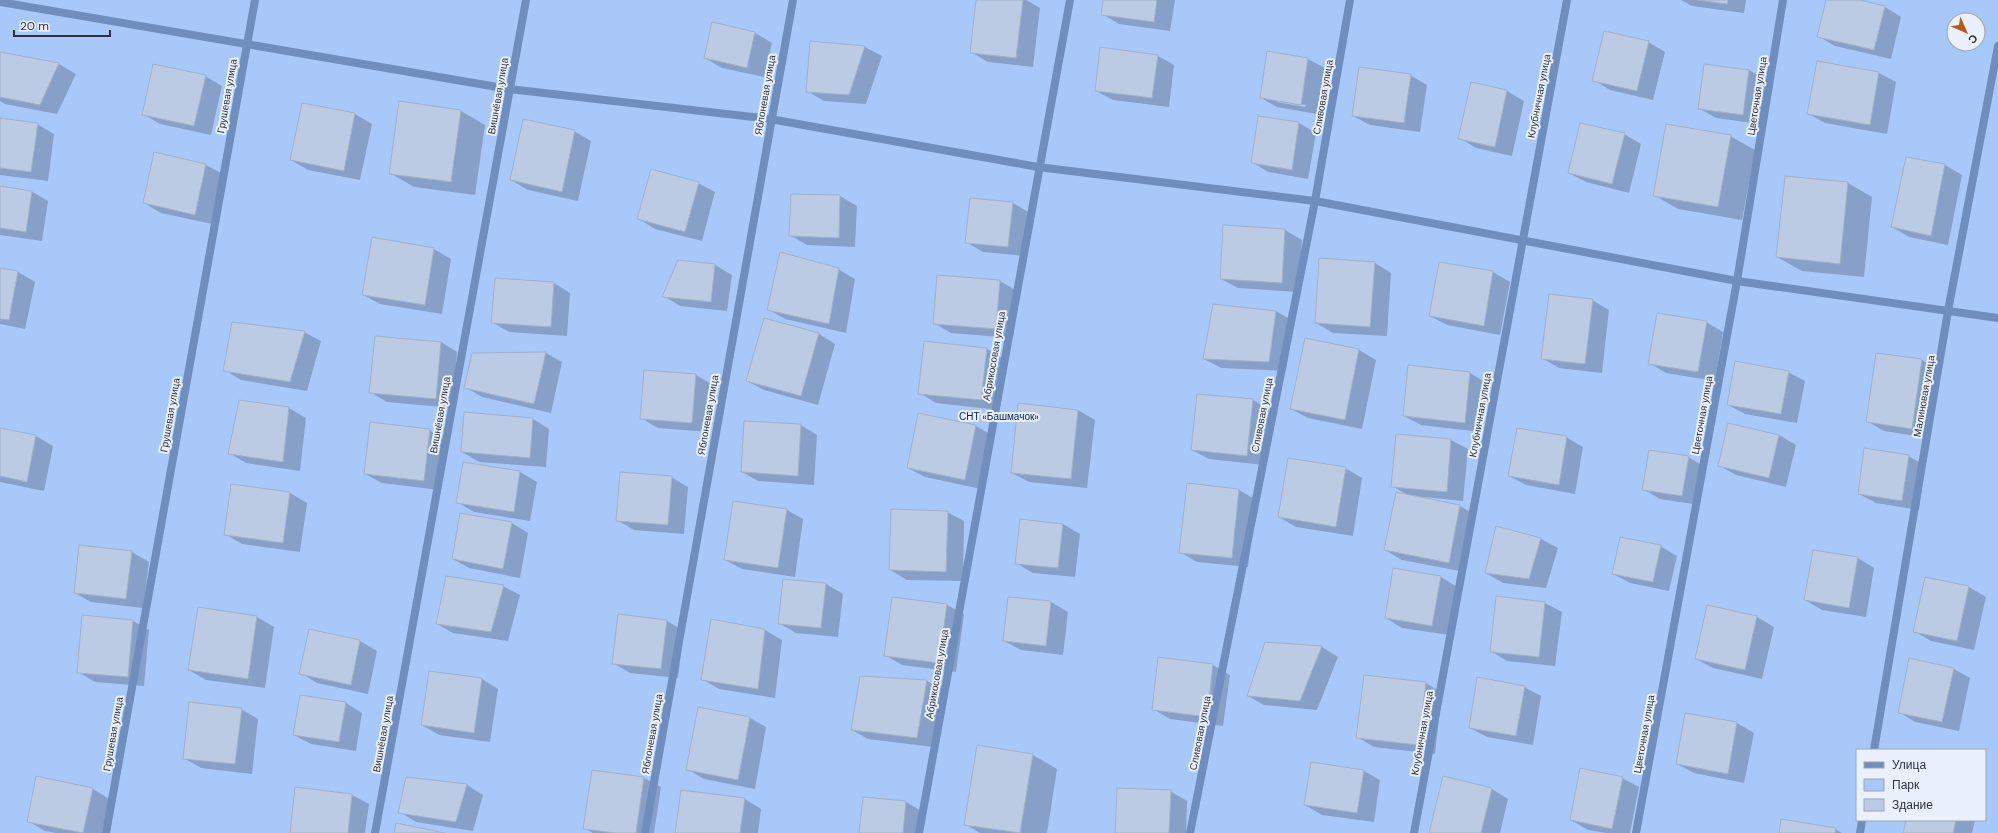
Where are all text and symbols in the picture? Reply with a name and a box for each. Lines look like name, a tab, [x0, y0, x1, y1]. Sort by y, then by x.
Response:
scale bar	[14, 12, 110, 38]
north arrow	[1946, 12, 1986, 52]
text: 20 m	[20, 18, 49, 34]
text: С	[1965, 31, 1981, 47]
street label: Клубничная улица	[1524, 52, 1554, 139]
street label: Яблоневая улица	[752, 53, 779, 136]
street label: Цветочная улица	[1744, 55, 1770, 136]
street label: Вишнёвая улица	[485, 56, 511, 135]
street label: Грушевая улица	[214, 57, 240, 134]
street label: Сливовая улица	[1310, 58, 1336, 135]
street label: Абрикосовая улица	[980, 310, 1008, 402]
street label: Малиновая улица	[1910, 354, 1938, 438]
street label: Клубничная улица	[1466, 371, 1494, 458]
street label: Яблоневая улица	[695, 373, 722, 456]
street label: Цветочная улица	[1689, 374, 1715, 455]
street label: Вишнёвая улица	[427, 375, 453, 454]
street label: Грушевая улица	[157, 376, 183, 453]
street label: Сливовая улица	[1248, 376, 1276, 453]
park label: СНТ «Башмачок»	[959, 410, 1039, 423]
street label: Абрикосовая улица	[923, 628, 951, 720]
street label: Клубничная улица	[1408, 689, 1436, 776]
street label: Яблоневая улица	[639, 692, 666, 775]
street label: Цветочная улица	[1631, 693, 1657, 774]
street label: Вишнёвая улица	[370, 694, 396, 773]
street label: Сливовая улица	[1186, 694, 1214, 771]
street label: Грушевая улица	[100, 695, 126, 772]
legend	[1856, 749, 1986, 821]
text: Улица	[1892, 757, 1926, 773]
text: Парк	[1892, 777, 1920, 793]
text: Здание	[1892, 797, 1933, 813]

